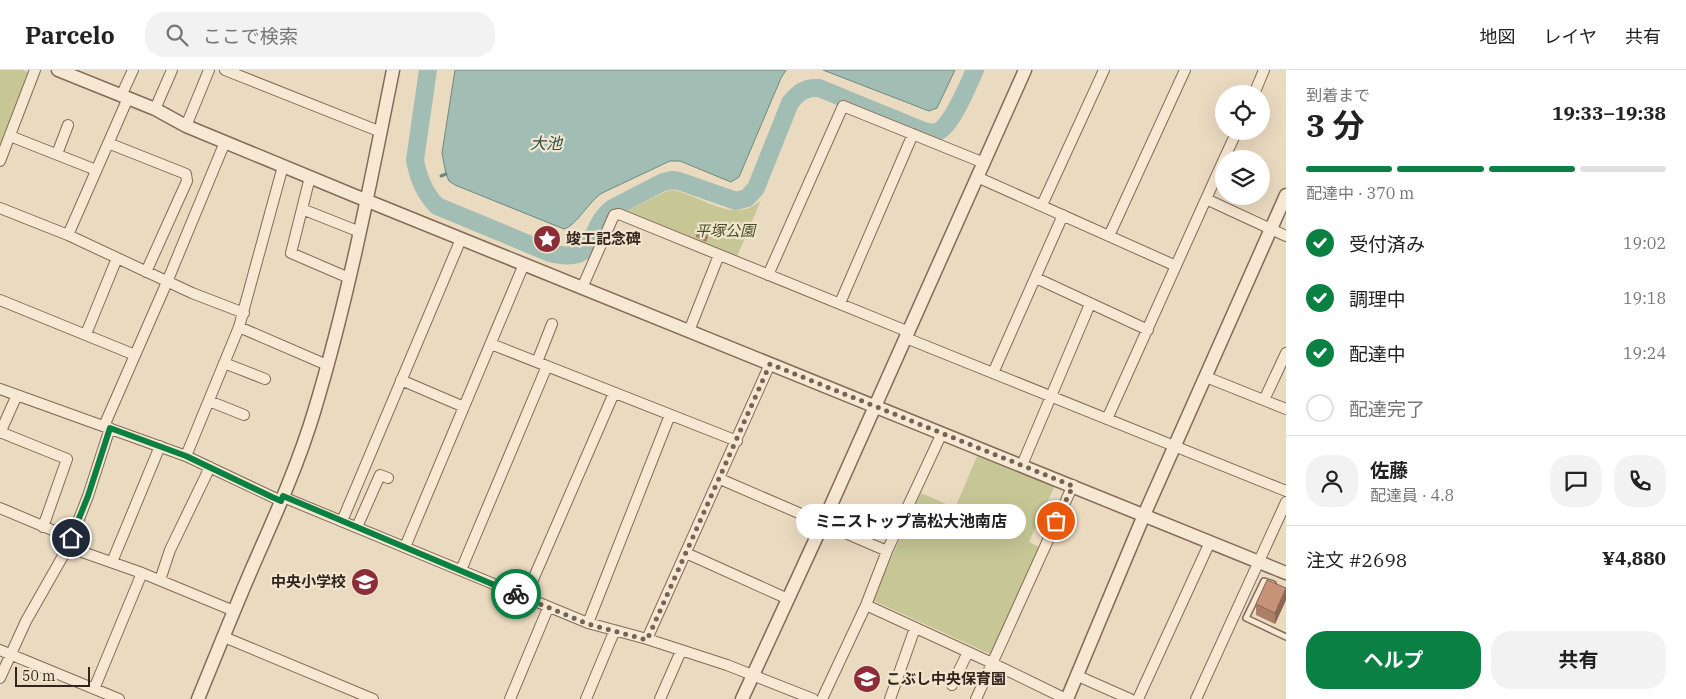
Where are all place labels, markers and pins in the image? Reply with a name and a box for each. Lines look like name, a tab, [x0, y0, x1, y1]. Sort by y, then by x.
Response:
place icon: 竣工記念碑	[532, 224, 562, 254]
place label: 竣工記念碑	[566, 229, 641, 248]
pin	[1035, 500, 1077, 542]
callout: ミニストップ高松大池南店	[796, 504, 1026, 538]
pin	[50, 517, 92, 559]
school or university icon: 中央小学校	[350, 567, 380, 597]
place label: 中央小学校	[271, 572, 346, 591]
school or university icon: こぶし中央保育園	[852, 664, 882, 694]
place label: こぶし中央保育園	[886, 669, 1006, 688]

